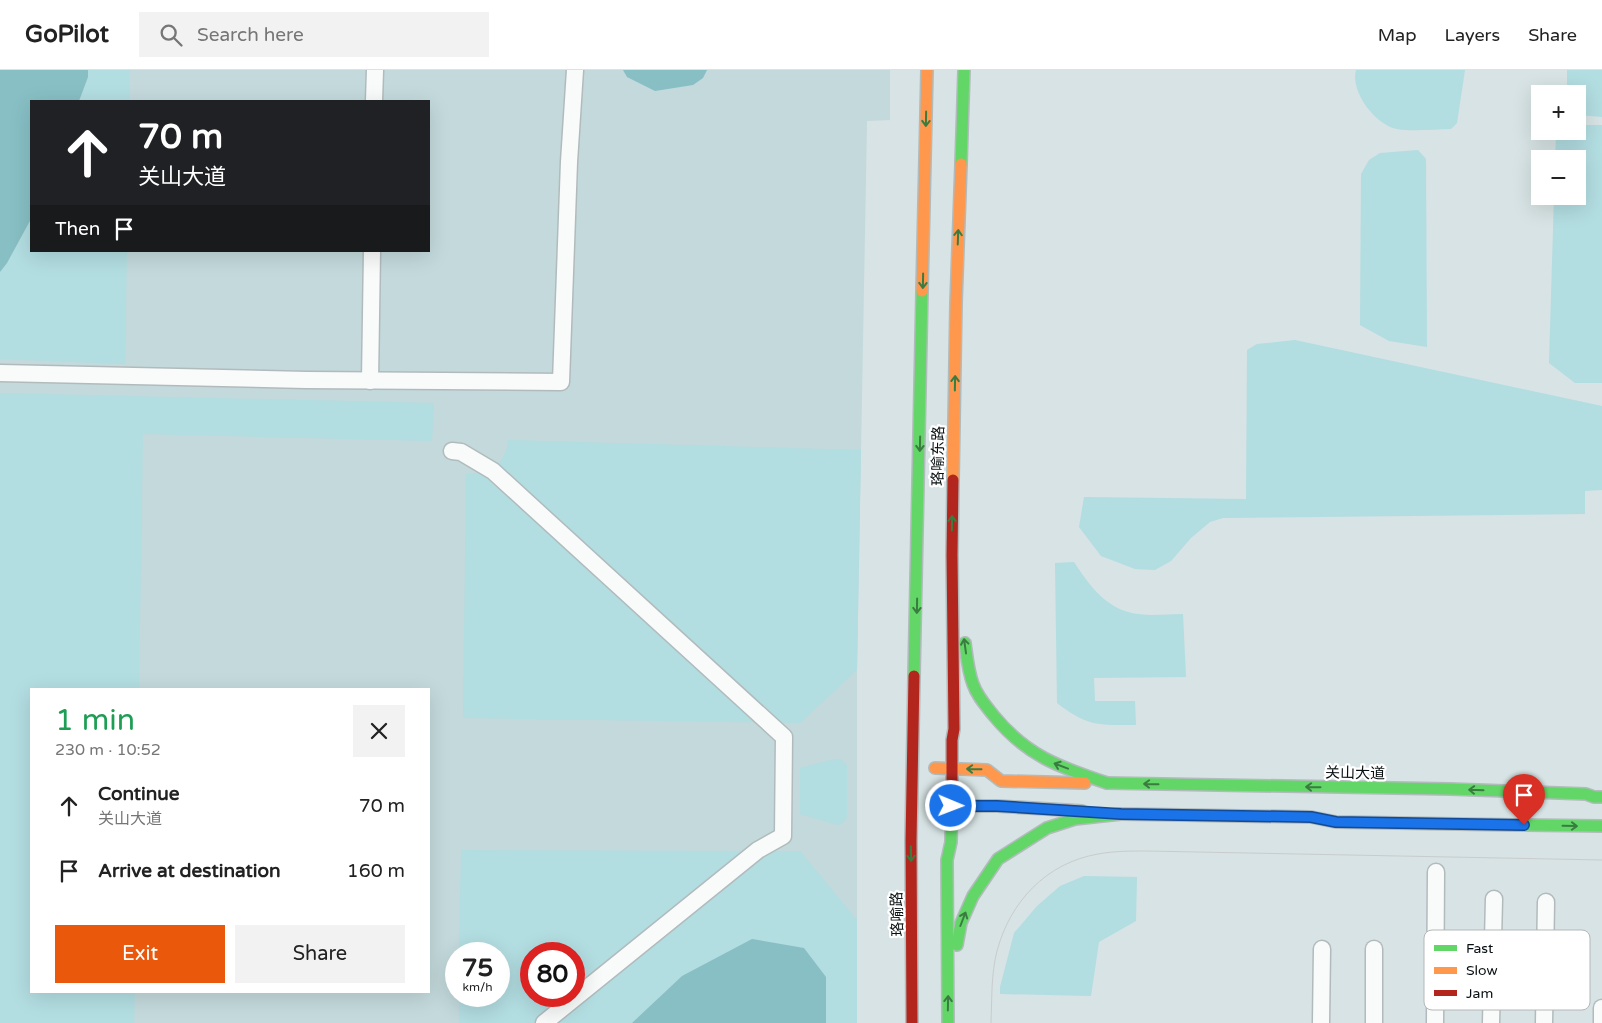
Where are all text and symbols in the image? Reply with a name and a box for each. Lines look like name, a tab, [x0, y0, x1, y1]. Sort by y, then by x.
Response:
search box	[139, 12, 489, 57]
text: GoPilot	[25, 20, 109, 49]
icon: search	[157, 21, 185, 49]
text: Search here	[197, 24, 304, 46]
text: Map	[1378, 24, 1417, 46]
text: Layers	[1445, 24, 1500, 46]
text: Share	[1528, 24, 1577, 46]
map controls	[1531, 85, 1586, 205]
button: +	[1531, 85, 1586, 140]
one-way arrow	[921, 110, 931, 126]
text: 70 m	[138, 116, 223, 158]
icon: ahead	[55, 120, 120, 185]
button: −	[1531, 150, 1586, 205]
text: 关山大道	[138, 164, 226, 190]
icon: arrive	[110, 215, 138, 243]
text: Then	[55, 218, 100, 240]
one-way arrow	[954, 229, 963, 245]
one-way arrow	[918, 272, 928, 289]
one-way arrow	[950, 375, 959, 391]
street label: 珞喻东路	[928, 426, 948, 486]
one-way arrow	[915, 435, 925, 451]
one-way arrow	[947, 515, 957, 532]
one-way arrow	[912, 598, 922, 614]
one-way arrow	[960, 638, 970, 654]
text: 1 min	[55, 702, 135, 739]
button: close	[353, 705, 405, 757]
text: 230 m · 10:52	[55, 740, 161, 760]
one-way arrow	[1054, 761, 1069, 770]
street label: 关山大道	[1325, 763, 1385, 783]
one-way arrow	[967, 764, 983, 774]
pin	[1503, 774, 1545, 825]
position arrow	[924, 779, 976, 831]
one-way arrow	[1143, 779, 1160, 789]
icon: arrive	[1510, 781, 1538, 809]
one-way arrow	[1306, 782, 1322, 792]
text: Continue	[98, 783, 180, 805]
one-way arrow	[1468, 786, 1484, 795]
icon: ahead	[55, 792, 83, 820]
text: 70 m	[359, 795, 405, 817]
text: 关山大道	[98, 809, 162, 829]
one-way arrow	[1561, 821, 1577, 831]
one-way arrow	[907, 846, 916, 862]
icon: arrive	[55, 857, 83, 885]
text: Arrive at destination	[98, 860, 281, 882]
text: 160 m	[347, 860, 405, 882]
street label: 珞喻路	[888, 891, 906, 937]
one-way arrow	[959, 912, 968, 927]
button: Exit	[55, 925, 225, 983]
button: Share	[235, 925, 405, 983]
legend	[1424, 930, 1590, 1010]
text: Fast	[1466, 940, 1494, 957]
speed limit sign: 80	[520, 942, 585, 1007]
text: 75	[462, 953, 493, 983]
text: Slow	[1466, 962, 1498, 979]
text: km/h	[462, 980, 493, 994]
text: Jam	[1466, 985, 1493, 1002]
one-way arrow	[944, 996, 953, 1012]

